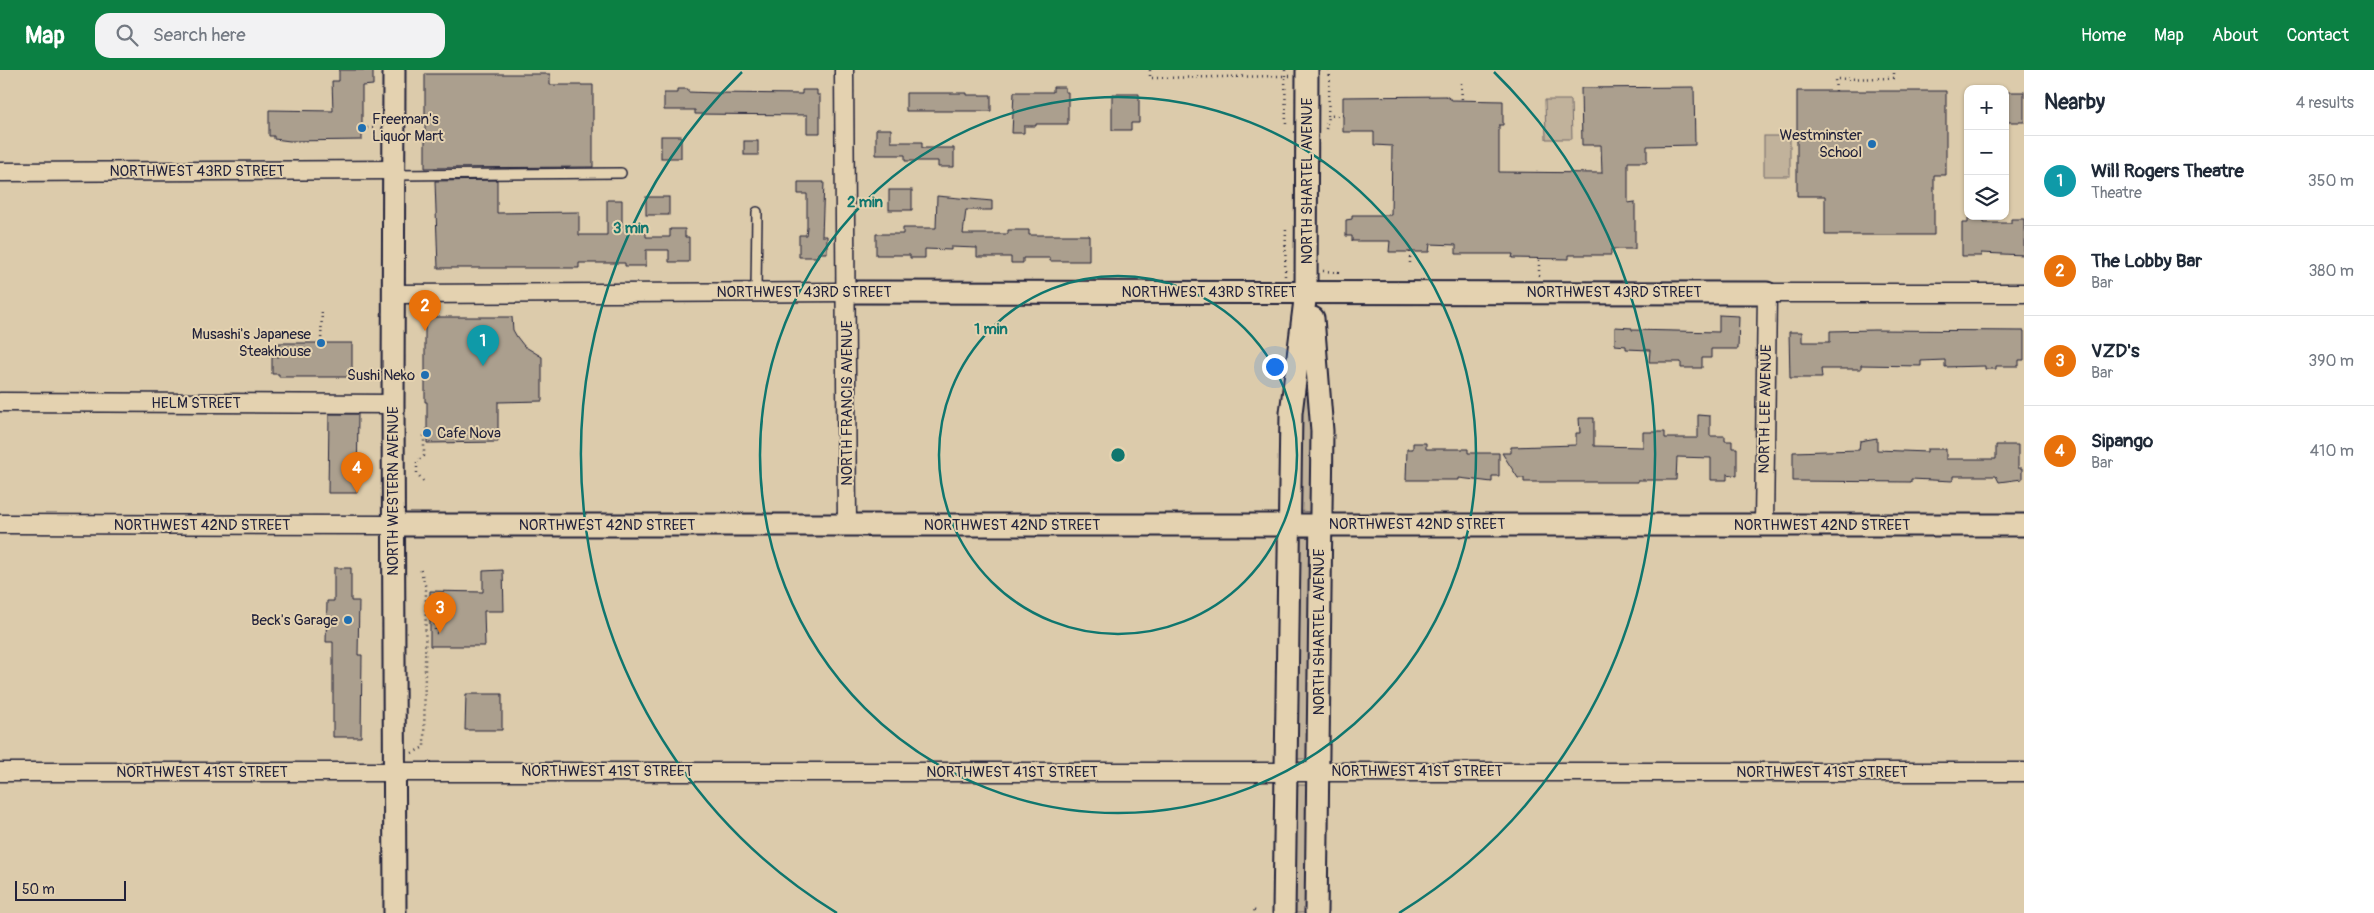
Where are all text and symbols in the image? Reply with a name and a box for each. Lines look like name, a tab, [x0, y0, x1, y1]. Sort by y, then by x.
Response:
search box	[95, 13, 445, 58]
text: Map	[25, 21, 65, 50]
icon: search	[113, 21, 141, 49]
text: Search here	[153, 23, 246, 47]
text: Home	[2081, 24, 2126, 47]
text: Map	[2154, 24, 2184, 47]
text: About	[2212, 24, 2258, 47]
text: Contact	[2286, 24, 2349, 47]
map controls	[1964, 85, 2009, 220]
button: +	[1964, 85, 2009, 130]
text: Nearby	[2044, 89, 2105, 116]
text: 4 results	[2296, 93, 2354, 113]
street label: NORTH SHARTEL AVENUE	[1298, 97, 1317, 264]
place label: Freeman's Liquor Mart	[372, 110, 444, 146]
marker: Freeman's Liquor Mart	[356, 122, 368, 134]
place label: Westminster School	[1780, 126, 1863, 162]
button: −	[1964, 130, 2009, 175]
marker: Westminster School	[1866, 138, 1878, 150]
text: Will Rogers Theatre	[2091, 159, 2244, 183]
street label: NORTHWEST 43RD STREET	[109, 162, 285, 181]
text: 1	[2057, 171, 2063, 191]
text: 350 m	[2308, 171, 2354, 191]
button: layers	[1964, 175, 2009, 220]
text: Theatre	[2091, 183, 2142, 203]
text: 2 min	[847, 193, 883, 212]
text: 3 min	[613, 219, 649, 238]
text: The Lobby Bar	[2091, 249, 2202, 273]
text: 2	[2056, 261, 2064, 281]
text: 380 m	[2308, 261, 2354, 281]
text: Bar	[2091, 273, 2113, 293]
street label: NORTHWEST 43RD STREET	[716, 283, 892, 302]
street label: NORTHWEST 43RD STREET	[1121, 283, 1297, 302]
street label: NORTHWEST 43RD STREET	[1526, 283, 1702, 302]
pin: 2	[409, 290, 441, 331]
street label: NORTH FRANCIS AVENUE	[838, 320, 857, 486]
text: 1 min	[974, 320, 1008, 339]
place label: Musashi's Japanese Steakhouse	[192, 325, 312, 361]
pin: 1	[467, 325, 499, 366]
marker: Musashi's Japanese Steakhouse	[315, 337, 327, 349]
text: VZD's	[2091, 339, 2140, 363]
street label: NORTH LEE AVENUE	[1755, 344, 1776, 474]
text: 3	[2056, 351, 2064, 371]
text: 390 m	[2308, 351, 2354, 371]
your location	[1262, 354, 1288, 380]
text: Bar	[2091, 363, 2113, 383]
place label: Sushi Neko	[347, 366, 415, 385]
marker: Sushi Neko	[419, 369, 431, 381]
street label: HELM STREET	[151, 394, 241, 413]
street label: NORTH WESTERN AVENUE	[384, 406, 403, 576]
place label: Cafe Nova	[437, 424, 501, 443]
marker: Cafe Nova	[421, 427, 433, 439]
text: Sipango	[2091, 429, 2153, 453]
text: 4	[2055, 441, 2065, 461]
text: 410 m	[2310, 441, 2354, 461]
centre of rings	[1109, 446, 1127, 464]
pin: 4	[341, 452, 373, 493]
text: Bar	[2091, 453, 2113, 473]
street label: NORTHWEST 42ND STREET	[1329, 515, 1505, 534]
street label: NORTHWEST 42ND STREET	[114, 516, 290, 535]
street label: NORTHWEST 42ND STREET	[519, 516, 695, 535]
street label: NORTHWEST 42ND STREET	[924, 516, 1100, 535]
street label: NORTHWEST 42ND STREET	[1734, 516, 1910, 535]
street label: NORTH SHARTEL AVENUE	[1310, 548, 1329, 715]
pin: 3	[424, 592, 456, 633]
place label: Beck's Garage	[251, 611, 339, 630]
marker: Beck's Garage	[342, 614, 354, 626]
street label: NORTHWEST 41ST STREET	[521, 762, 693, 781]
street label: NORTHWEST 41ST STREET	[1331, 762, 1503, 781]
street label: NORTHWEST 41ST STREET	[116, 763, 288, 782]
street label: NORTHWEST 41ST STREET	[926, 763, 1098, 782]
street label: NORTHWEST 41ST STREET	[1736, 763, 1908, 782]
scale bar	[15, 878, 126, 901]
text: 50 m	[22, 881, 55, 898]

